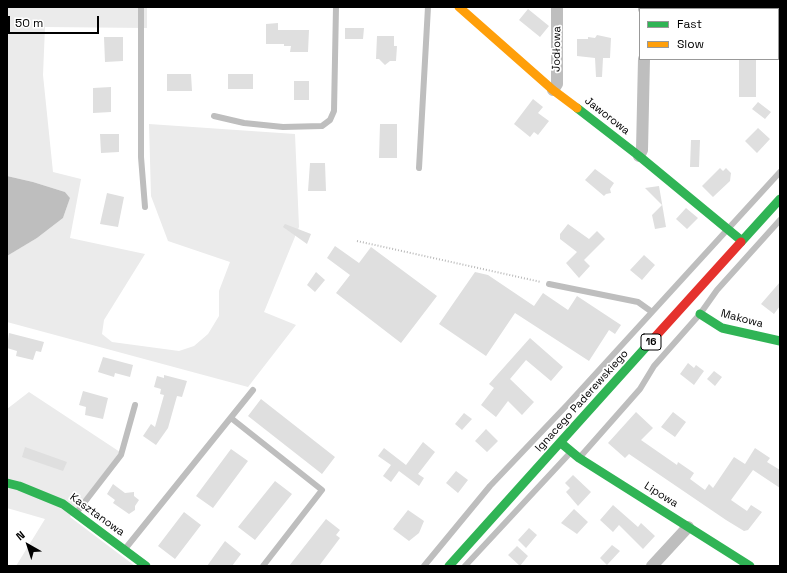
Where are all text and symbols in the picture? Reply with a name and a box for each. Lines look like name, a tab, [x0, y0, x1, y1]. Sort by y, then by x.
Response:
scale bar	[10, 8, 101, 34]
legend	[639, 8, 779, 60]
text: 50 m	[15, 15, 43, 31]
text: Fast	[677, 16, 702, 32]
street label: Jodłowa	[550, 26, 564, 72]
text: Slow	[677, 36, 704, 52]
street label: Jaworowa	[582, 94, 632, 138]
street label: Makowa	[719, 307, 765, 331]
road number: 16	[641, 334, 661, 350]
street label: Ignacego Paderewskiego	[533, 347, 631, 455]
street label: Lipowa	[642, 479, 680, 511]
street label: Kasztanowa	[67, 491, 127, 539]
north arrow	[8, 525, 48, 565]
text: N	[13, 528, 28, 543]

